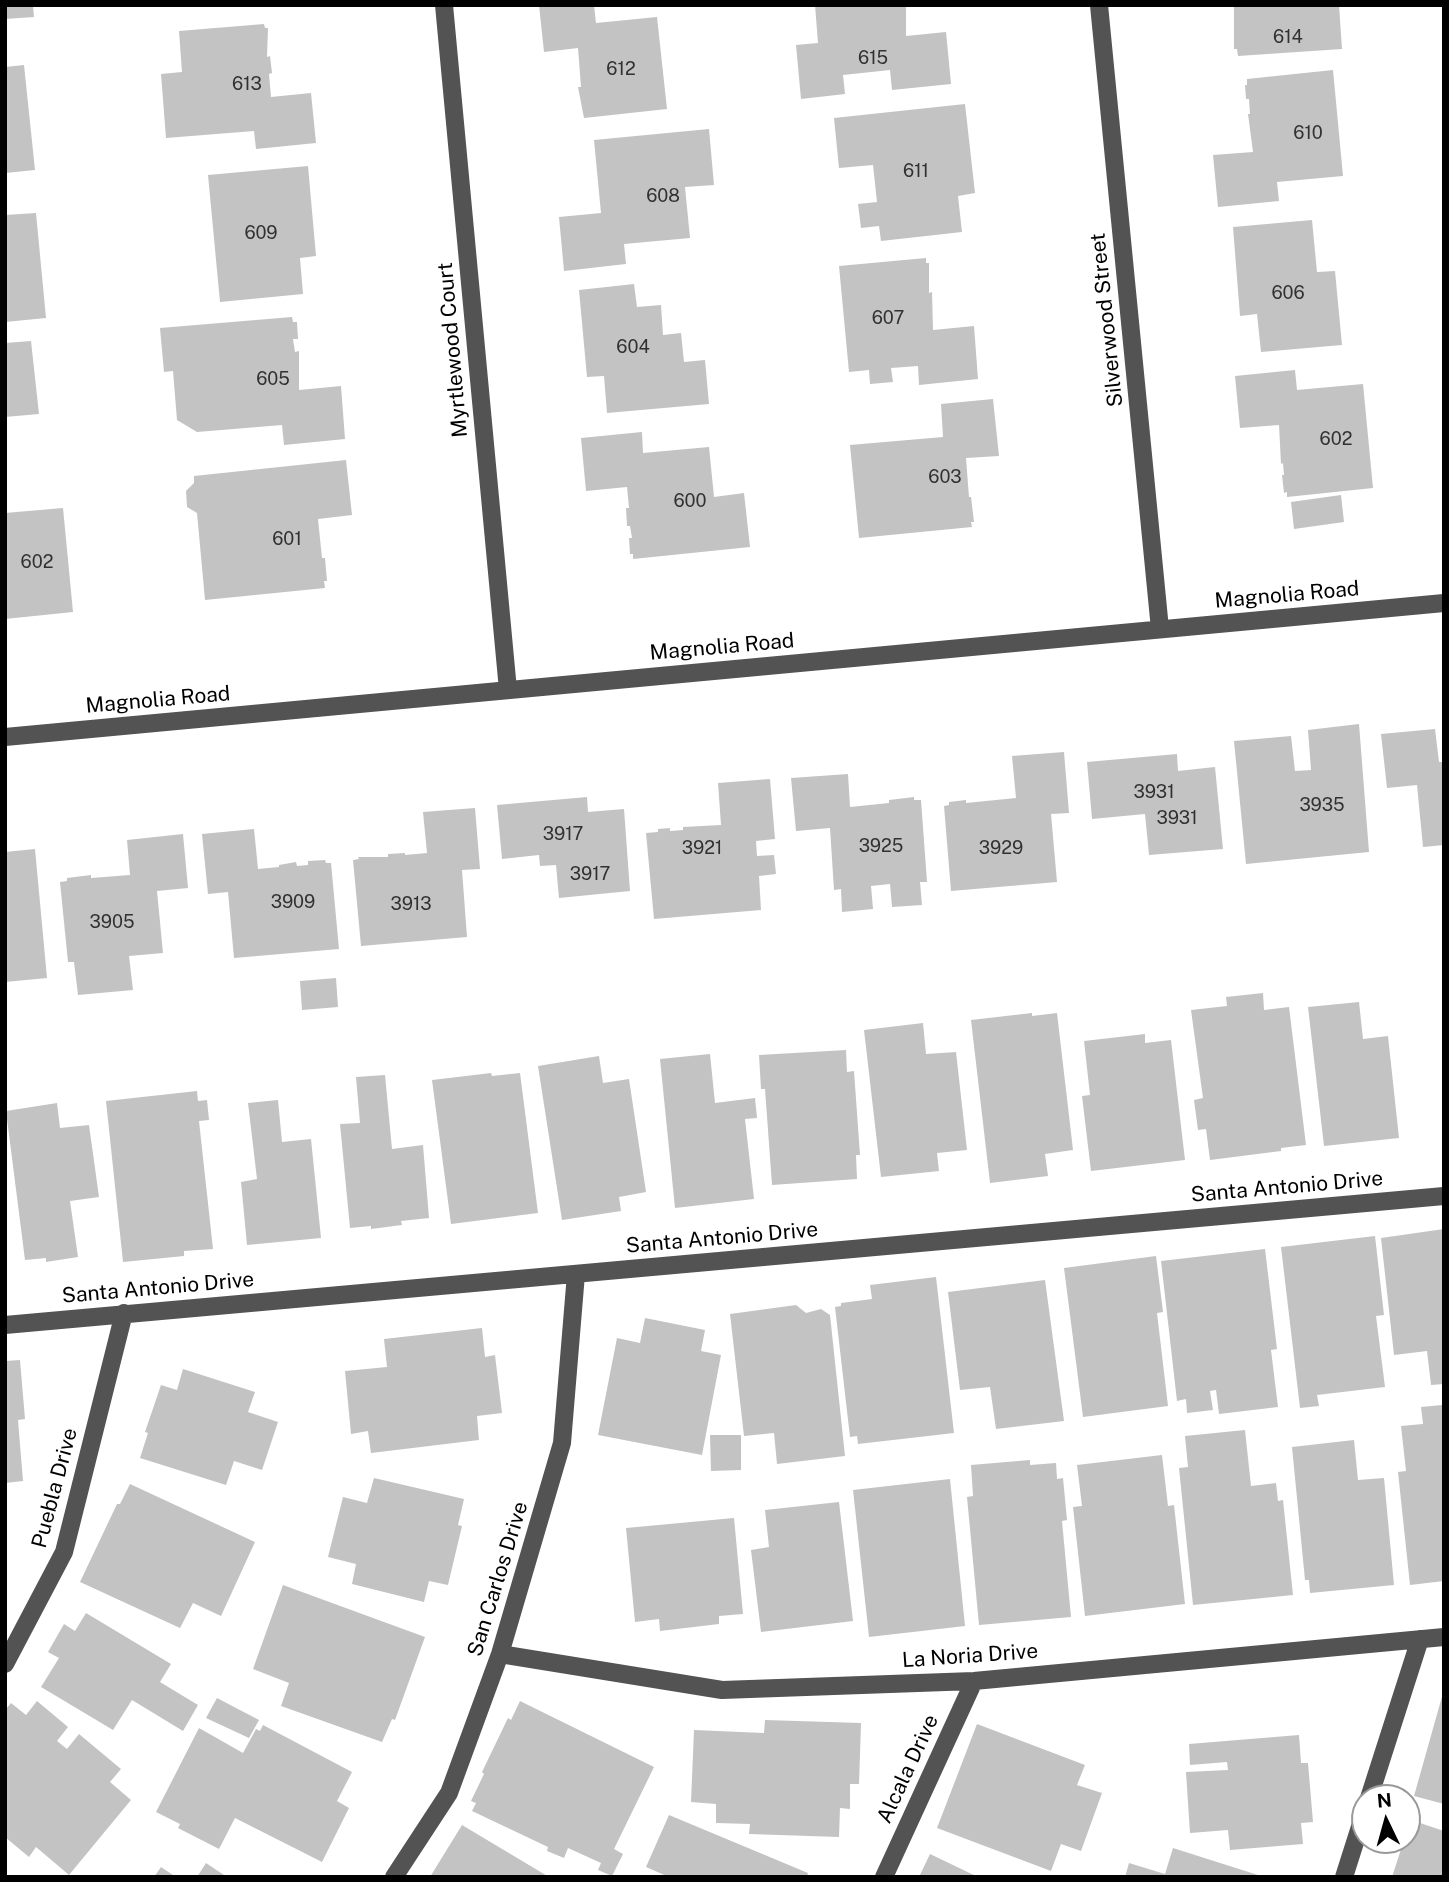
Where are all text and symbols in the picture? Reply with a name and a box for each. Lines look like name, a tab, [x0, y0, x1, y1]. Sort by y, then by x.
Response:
house number: 614	[1273, 26, 1303, 48]
house number: 615	[858, 47, 888, 69]
house number: 612	[606, 58, 636, 80]
house number: 613	[232, 73, 262, 95]
house number: 610	[1293, 122, 1323, 144]
house number: 611	[903, 160, 929, 182]
house number: 608	[646, 185, 680, 207]
house number: 609	[244, 222, 278, 244]
street label: Silverwood Street	[1085, 232, 1129, 408]
street label: Myrtlewood Court	[433, 261, 473, 439]
house number: 606	[1271, 282, 1305, 304]
house number: 607	[872, 307, 904, 329]
house number: 604	[616, 336, 650, 358]
house number: 605	[256, 368, 290, 390]
house number: 602	[1320, 428, 1352, 450]
house number: 603	[928, 466, 962, 488]
house number: 600	[673, 490, 707, 512]
house number: 601	[272, 528, 302, 550]
house number: 602	[21, 551, 53, 573]
street label: Magnolia Road	[1214, 576, 1360, 614]
street label: Magnolia Road	[649, 628, 795, 666]
street label: Magnolia Road	[85, 681, 231, 719]
house number: 3931	[1133, 781, 1175, 803]
house number: 3935	[1299, 794, 1345, 816]
house number: 3931	[1156, 807, 1198, 829]
house number: 3917	[543, 823, 583, 845]
house number: 3925	[859, 835, 903, 857]
house number: 3921	[682, 837, 722, 859]
house number: 3929	[979, 837, 1023, 859]
house number: 3917	[570, 863, 610, 885]
house number: 3909	[271, 891, 315, 913]
house number: 3913	[390, 893, 432, 915]
house number: 3905	[90, 911, 134, 933]
street label: Santa Antonio Drive	[1190, 1166, 1384, 1208]
street label: Santa Antonio Drive	[625, 1217, 819, 1259]
street label: Santa Antonio Drive	[61, 1267, 255, 1309]
street label: Puebla Drive	[27, 1425, 83, 1551]
street label: San Carlos Drive	[462, 1499, 534, 1659]
street label: La Noria Drive	[901, 1639, 1039, 1673]
street label: Alcala Drive	[872, 1711, 944, 1827]
north arrow	[1351, 1784, 1421, 1854]
text: N	[1376, 1788, 1393, 1812]

